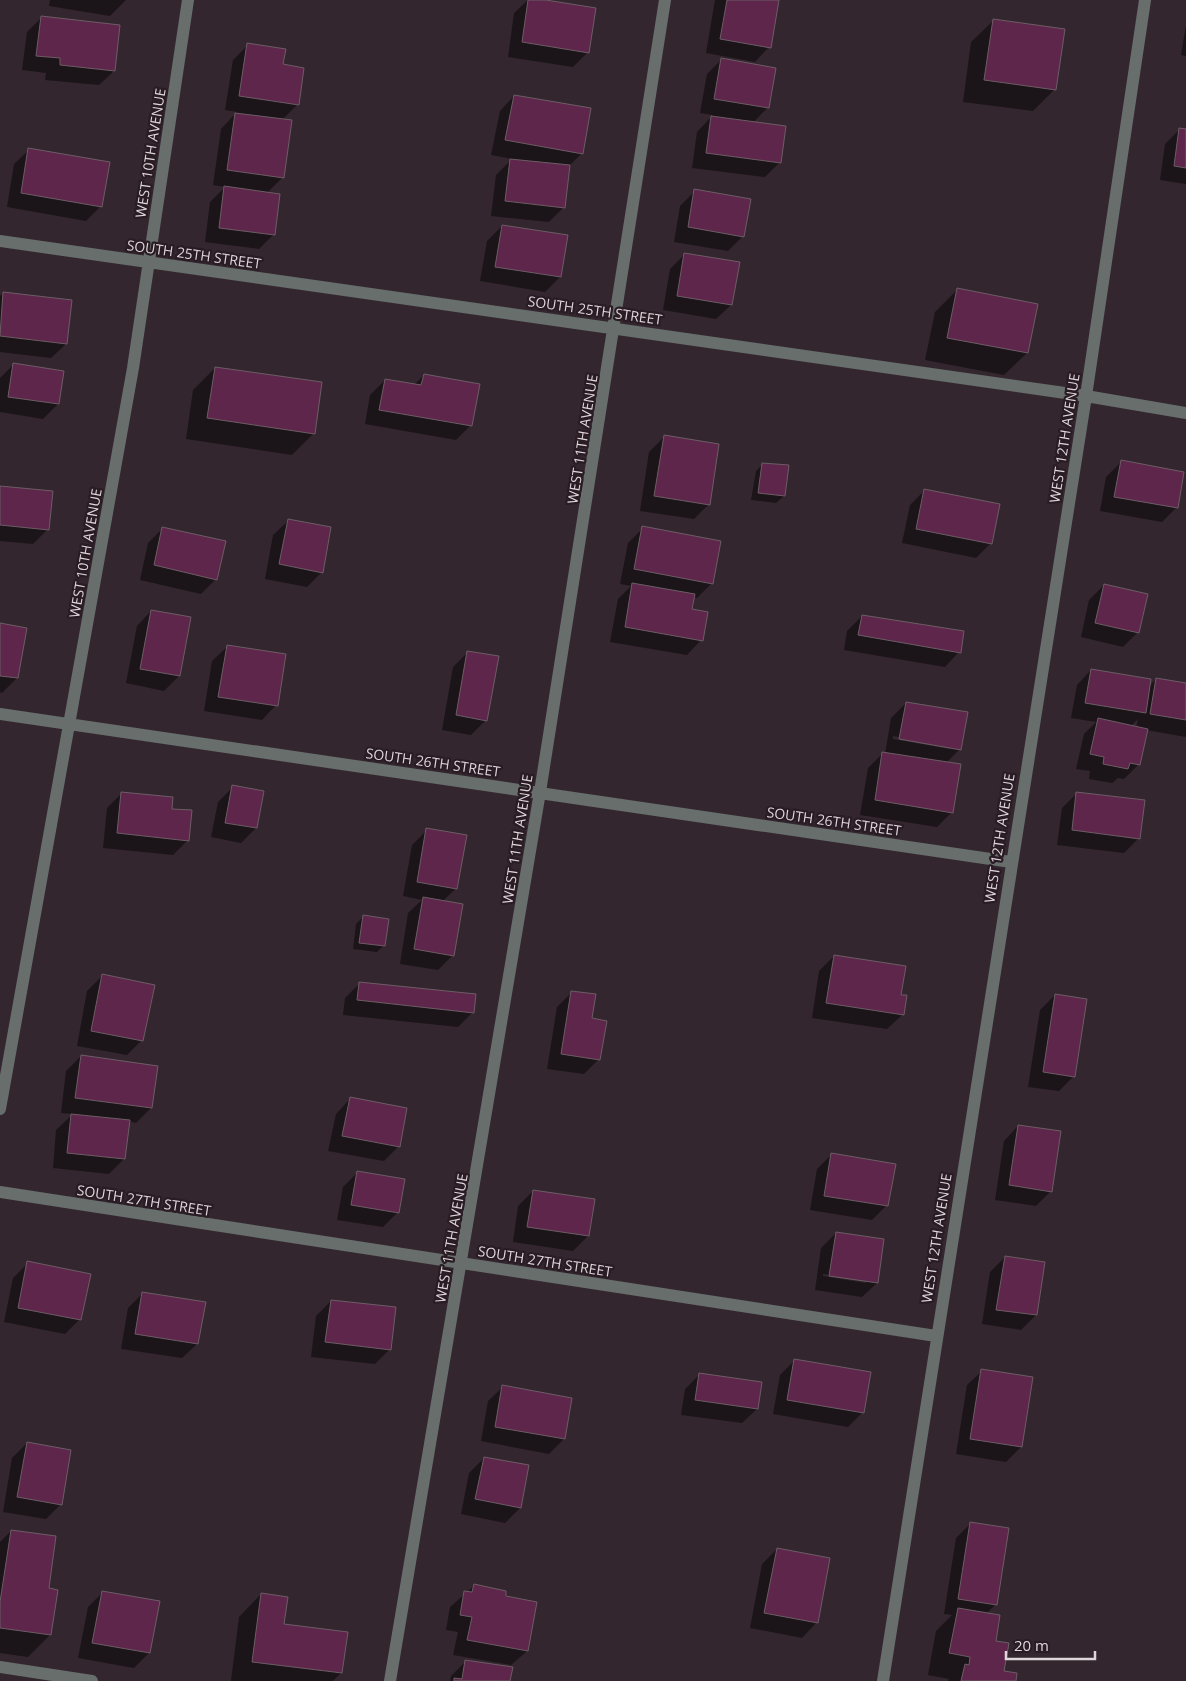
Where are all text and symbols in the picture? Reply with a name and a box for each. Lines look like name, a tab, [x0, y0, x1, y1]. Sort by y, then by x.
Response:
street label: WEST 10TH AVENUE	[130, 87, 170, 219]
street label: SOUTH 25TH STREET	[126, 235, 263, 273]
street label: SOUTH 25TH STREET	[527, 291, 664, 329]
street label: WEST 12TH AVENUE	[1044, 372, 1084, 504]
street label: WEST 11TH AVENUE	[562, 373, 602, 505]
street label: WEST 10TH AVENUE	[64, 487, 106, 619]
street label: SOUTH 26TH STREET	[365, 743, 502, 781]
street label: WEST 12TH AVENUE	[979, 772, 1019, 904]
street label: WEST 11TH AVENUE	[497, 773, 537, 905]
street label: SOUTH 26TH STREET	[766, 802, 903, 840]
street label: WEST 11TH AVENUE	[430, 1172, 472, 1304]
street label: WEST 12TH AVENUE	[916, 1172, 956, 1304]
street label: SOUTH 27TH STREET	[76, 1180, 213, 1220]
street label: SOUTH 27TH STREET	[477, 1241, 614, 1281]
scale bar	[1006, 1628, 1095, 1660]
text: 20 m	[1014, 1635, 1049, 1655]

